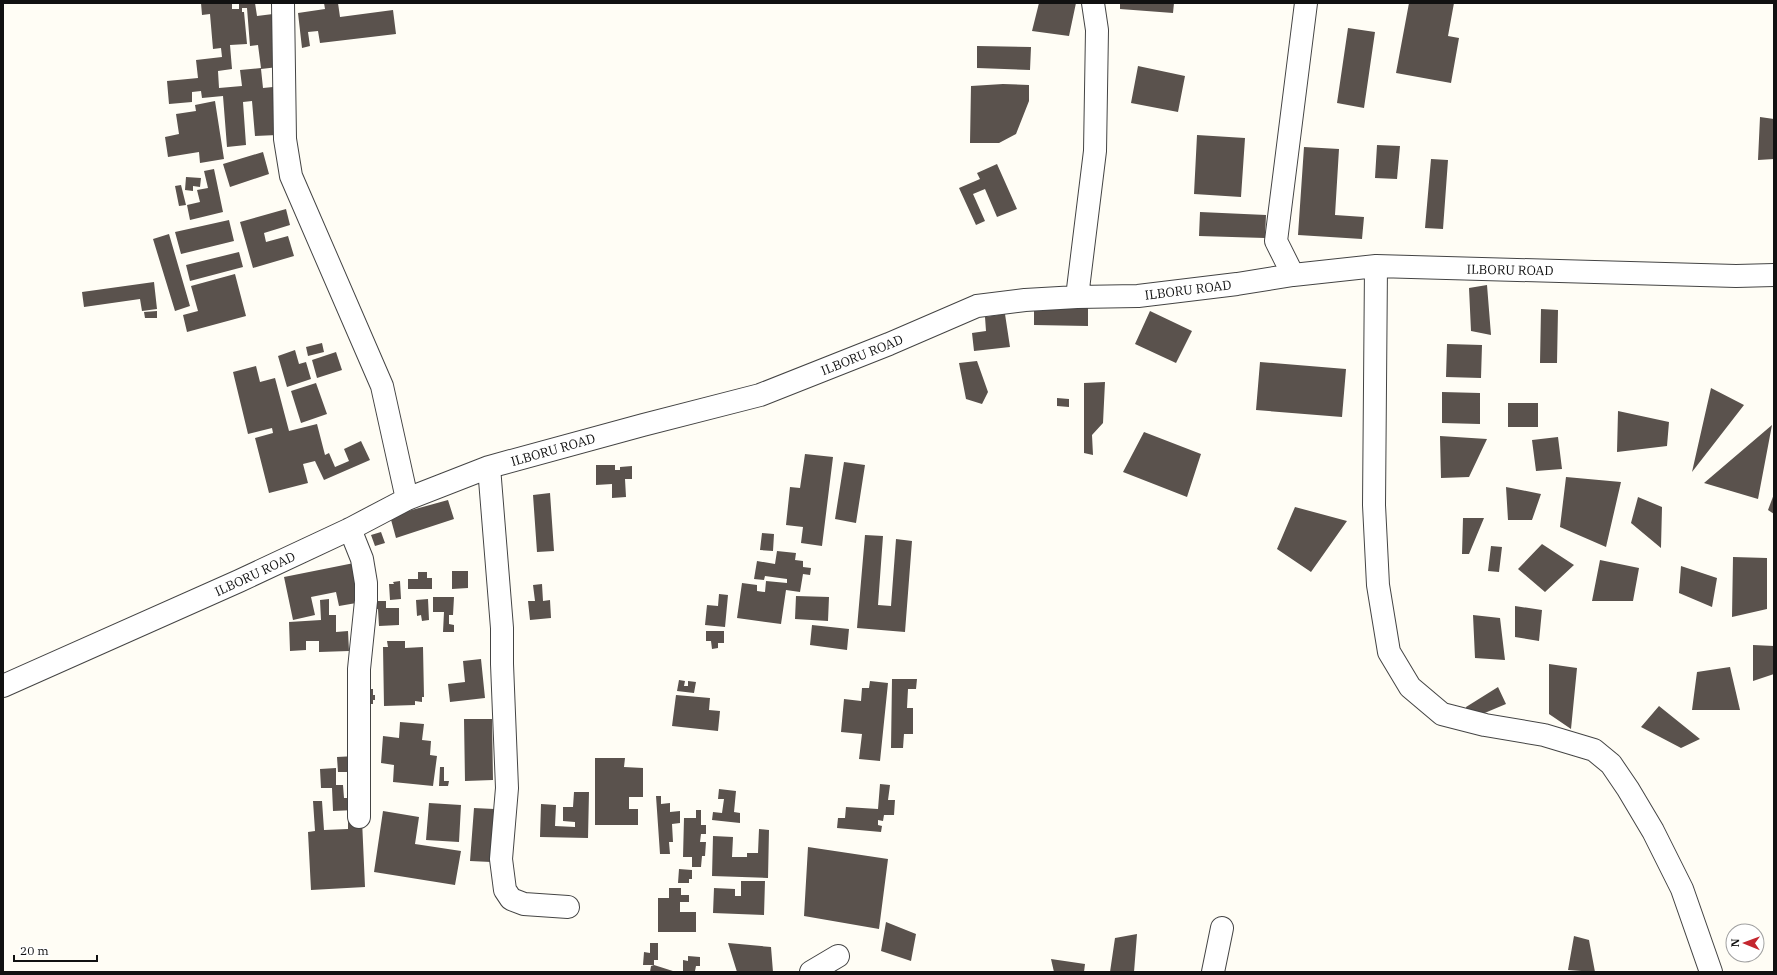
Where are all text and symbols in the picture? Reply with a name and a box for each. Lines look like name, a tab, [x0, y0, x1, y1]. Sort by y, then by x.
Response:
street label: ILBORU ROAD	[1466, 261, 1554, 279]
street label: ILBORU ROAD	[1144, 276, 1232, 304]
street label: ILBORU ROAD	[818, 331, 906, 379]
street label: ILBORU ROAD	[509, 430, 597, 470]
street label: ILBORU ROAD	[212, 548, 298, 600]
north arrow	[1725, 923, 1765, 963]
scale bar	[14, 937, 97, 963]
text: N	[1728, 938, 1742, 947]
text: 20 m	[20, 943, 49, 958]

